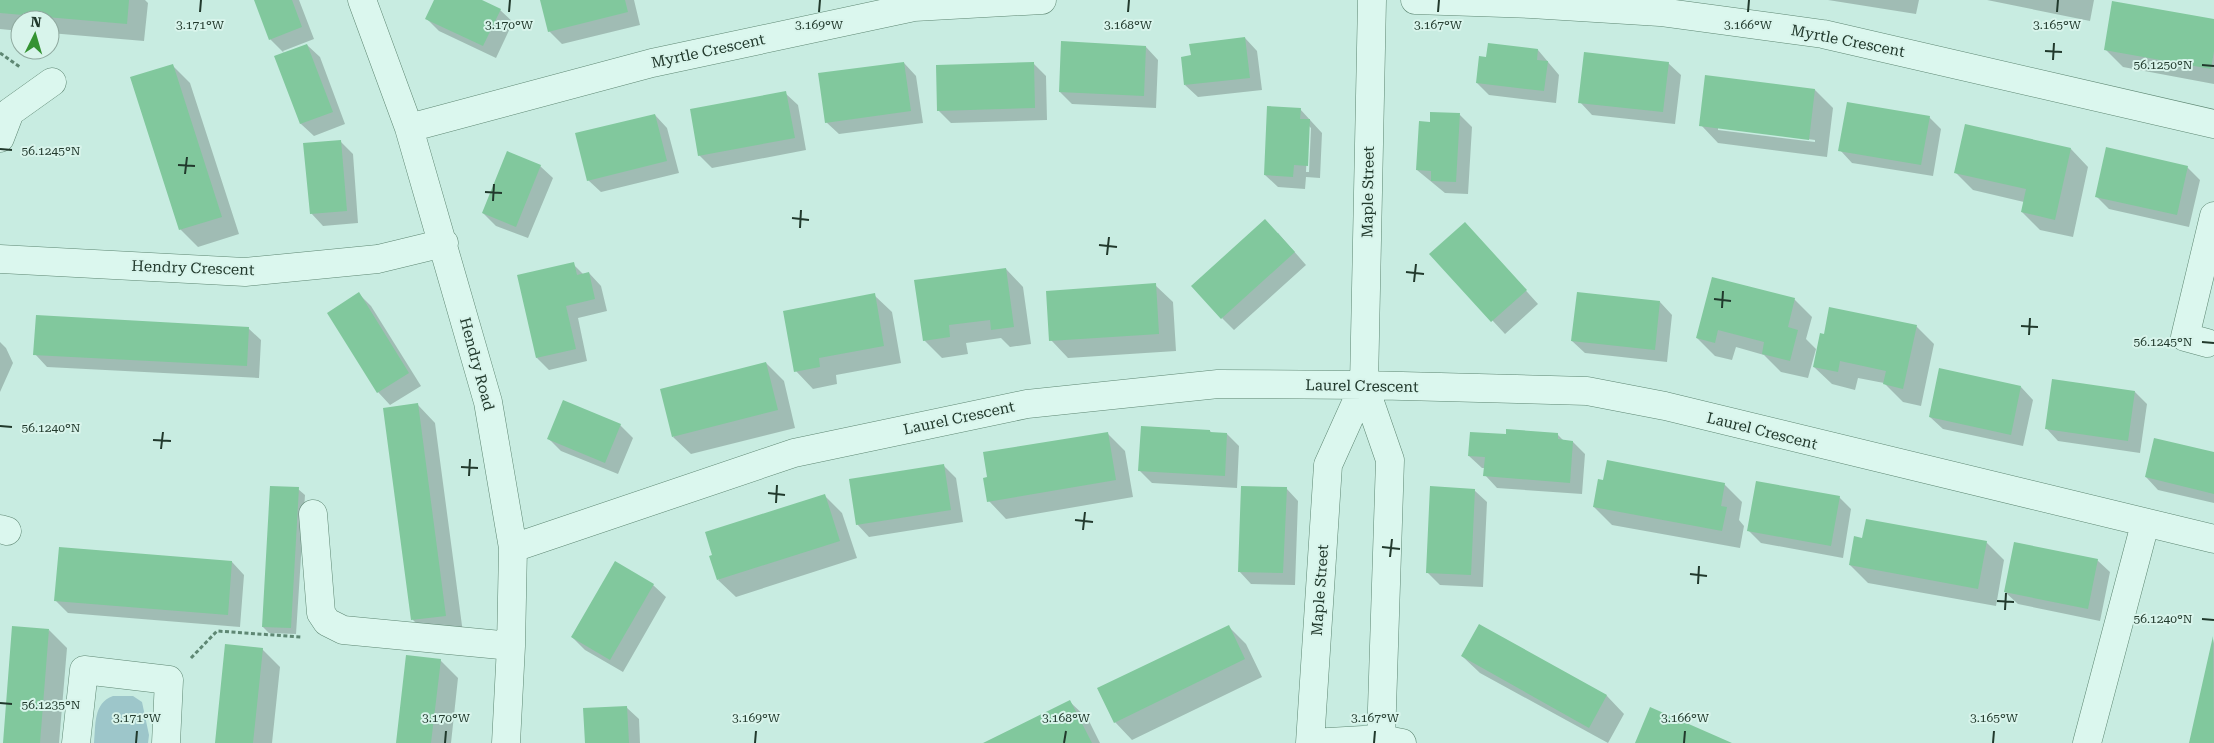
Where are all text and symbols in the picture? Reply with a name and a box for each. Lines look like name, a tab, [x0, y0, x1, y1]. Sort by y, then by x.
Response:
north arrow	[10, 10, 60, 60]
text: N	[30, 14, 42, 31]
text: 3.171°W	[176, 18, 225, 32]
text: 3.170°W	[485, 18, 534, 32]
text: 3.169°W	[795, 18, 844, 32]
text: 3.168°W	[1104, 18, 1153, 32]
text: 3.167°W	[1414, 18, 1463, 32]
text: 3.166°W	[1724, 18, 1773, 32]
text: 3.165°W	[2033, 18, 2082, 32]
street label: Myrtle Crescent	[1789, 21, 1907, 61]
street label: Myrtle Crescent	[650, 30, 767, 72]
text: 56.1250°N	[2134, 58, 2193, 72]
text: 56.1245°N	[22, 144, 81, 158]
street label: Maple Street	[1358, 146, 1378, 238]
street label: Hendry Crescent	[131, 257, 255, 279]
street label: Hendry Road	[456, 315, 498, 413]
text: 56.1245°N	[2134, 335, 2193, 349]
street label: Laurel Crescent	[1305, 376, 1419, 396]
street label: Laurel Crescent	[902, 397, 1017, 439]
street label: Laurel Crescent	[1705, 409, 1820, 454]
text: 56.1240°N	[22, 421, 81, 435]
street label: Maple Street	[1308, 543, 1332, 636]
text: 56.1240°N	[2134, 612, 2193, 626]
text: 56.1235°N	[22, 698, 81, 712]
text: 3.171°W	[113, 711, 162, 725]
text: 3.170°W	[422, 711, 471, 725]
text: 3.169°W	[732, 711, 781, 725]
text: 3.168°W	[1042, 711, 1091, 725]
text: 3.167°W	[1351, 711, 1400, 725]
text: 3.166°W	[1661, 711, 1710, 725]
text: 3.165°W	[1970, 711, 2019, 725]

